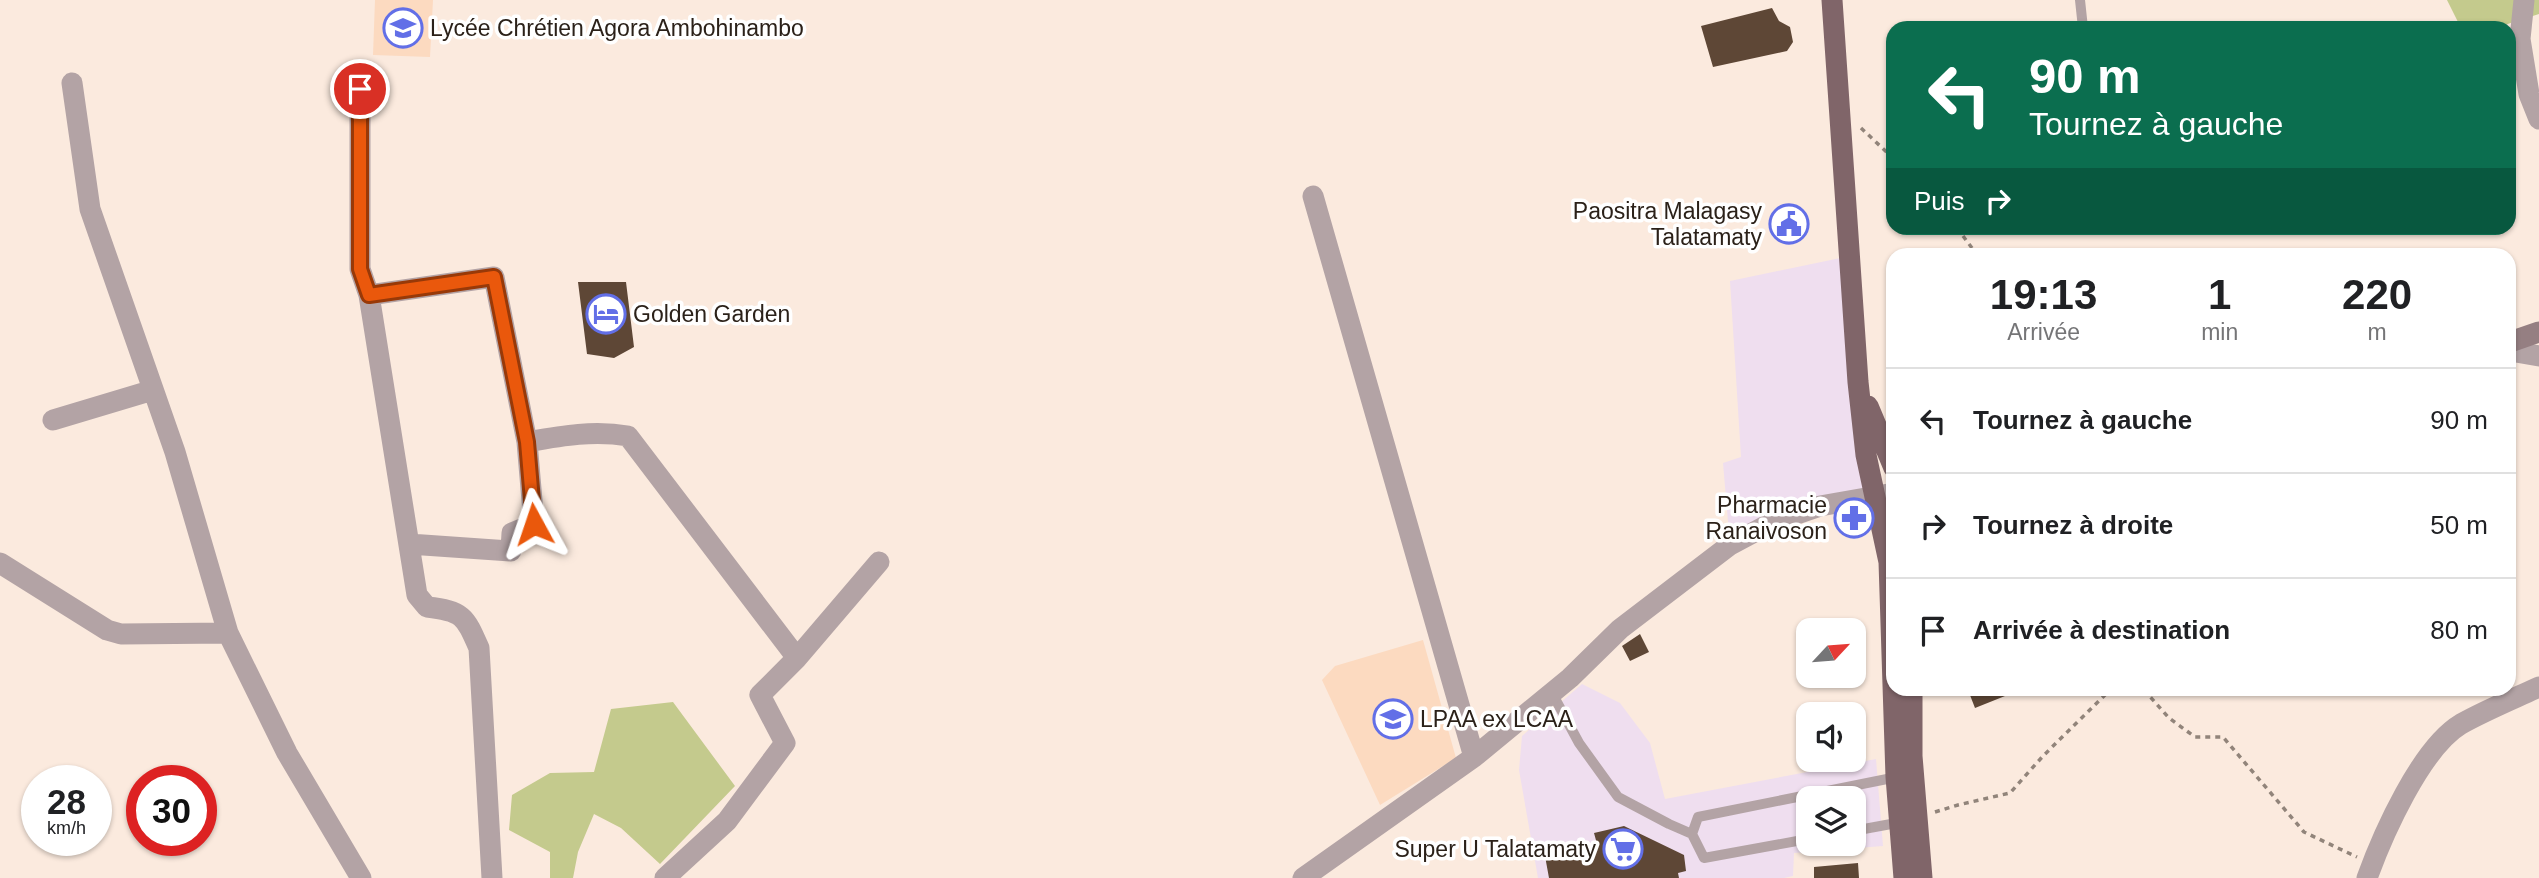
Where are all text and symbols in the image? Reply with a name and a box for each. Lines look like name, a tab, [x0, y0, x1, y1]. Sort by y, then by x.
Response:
school or university icon: Lycée Chrétien Agora Ambohinambo	[382, 7, 424, 49]
place label: Lycée Chrétien Agora Ambohinambo	[430, 15, 804, 41]
icon: left	[1914, 49, 2005, 140]
text: 90 m	[2029, 49, 2141, 103]
pin	[330, 59, 390, 119]
icon: arrive	[341, 70, 379, 108]
text: Tournez à gauche	[2029, 106, 2283, 142]
icon: right	[1979, 182, 2017, 220]
text: Puis	[1914, 186, 1965, 216]
place label: Paositra Malagasy Talatamaty	[1573, 198, 1762, 250]
public building icon: Paositra Malagasy Talatamaty	[1768, 203, 1810, 245]
text: 19:13	[1990, 271, 2097, 318]
text: 1	[2208, 271, 2231, 318]
text: 220	[2342, 271, 2412, 318]
hotel icon: Golden Garden	[585, 293, 627, 335]
place label: Golden Garden	[633, 301, 790, 327]
text: Arrivée	[2007, 319, 2080, 345]
text: min	[2201, 319, 2238, 345]
text: m	[2368, 319, 2387, 345]
icon: left	[1914, 402, 1952, 440]
text: Tournez à gauche	[1973, 405, 2192, 435]
text: 90 m	[2430, 405, 2488, 435]
position arrow	[497, 487, 571, 561]
place label: Pharmacie Ranaivoson	[1706, 492, 1827, 544]
pharmacy icon: Pharmacie Ranaivoson	[1833, 497, 1875, 539]
icon: right	[1914, 507, 1952, 545]
text: Tournez à droite	[1973, 510, 2173, 540]
text: 50 m	[2430, 510, 2488, 540]
icon: arrive	[1914, 612, 1952, 650]
text: Arrivée à destination	[1973, 615, 2230, 645]
text: 80 m	[2430, 615, 2488, 645]
north arrow	[1796, 618, 1866, 688]
map controls	[1796, 618, 1866, 856]
school or university icon: LPAA ex LCAA	[1372, 698, 1414, 740]
button: sound	[1796, 702, 1866, 772]
place label: LPAA ex LCAA	[1420, 706, 1574, 732]
speed limit sign: 30	[126, 765, 217, 856]
text: 28	[47, 782, 86, 821]
button: layers	[1796, 786, 1866, 856]
text: km/h	[47, 818, 86, 838]
supermarket icon: Super U Talatamaty	[1602, 828, 1644, 870]
place label: Super U Talatamaty	[1394, 836, 1596, 862]

